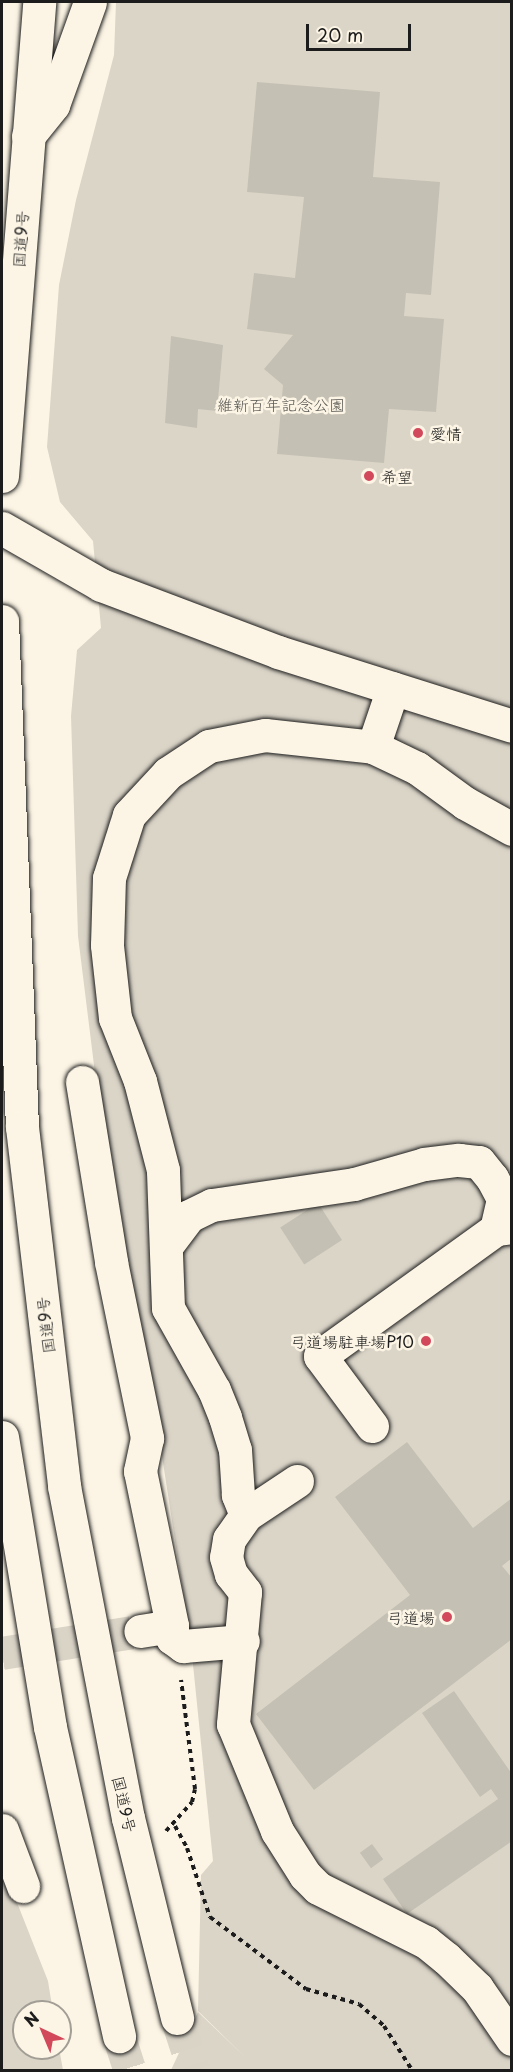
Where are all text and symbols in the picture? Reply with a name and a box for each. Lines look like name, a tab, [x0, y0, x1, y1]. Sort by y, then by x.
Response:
scale bar	[309, 12, 414, 50]
text: 20 m	[317, 21, 363, 48]
street label: 国道9号	[8, 210, 32, 268]
park label: 維新百年記念公園	[217, 394, 345, 414]
place label: 愛情	[430, 423, 462, 443]
marker: 愛情	[411, 426, 425, 440]
place label: 希望	[381, 466, 413, 486]
marker: 希望	[362, 469, 376, 483]
street label: 国道9号	[32, 1295, 58, 1355]
place label: 弓道場駐車場P10	[290, 1331, 414, 1351]
marker: 弓道場駐車場P10	[419, 1334, 433, 1348]
place label: 弓道場	[387, 1607, 435, 1627]
marker: 弓道場	[440, 1610, 454, 1624]
street label: 国道9号	[109, 1774, 141, 1834]
north arrow	[12, 2000, 72, 2060]
text: N	[18, 2005, 44, 2032]

